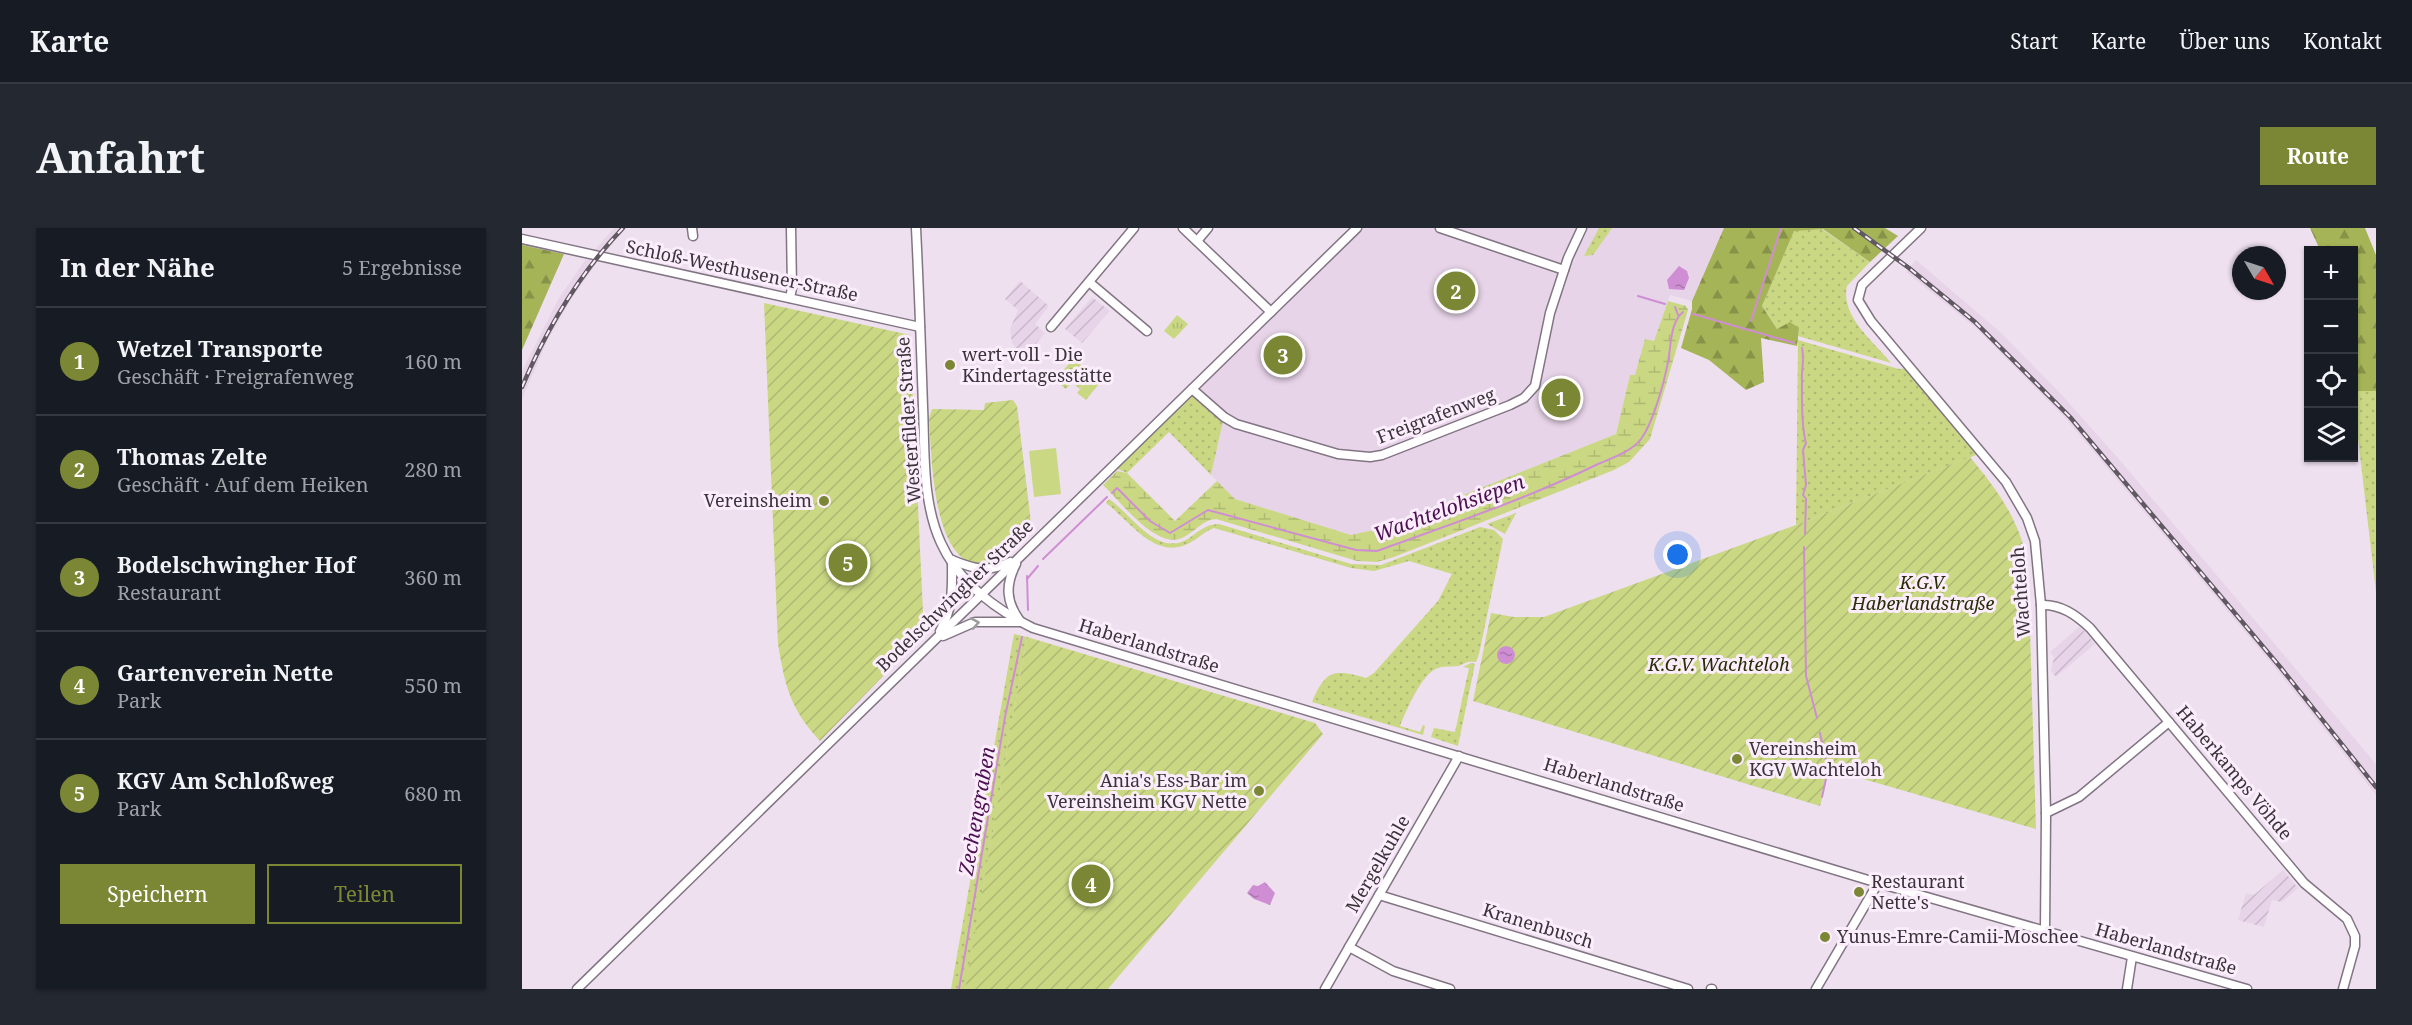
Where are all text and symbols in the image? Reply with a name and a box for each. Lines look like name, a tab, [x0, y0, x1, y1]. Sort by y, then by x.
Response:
text: Karte	[30, 22, 109, 60]
text: Start	[2010, 27, 2058, 55]
text: Karte	[2091, 27, 2146, 55]
text: Über uns	[2179, 27, 2270, 55]
text: Kontakt	[2303, 27, 2382, 55]
button: Route	[2260, 127, 2376, 185]
text: Anfahrt	[36, 128, 205, 185]
street label: Schloß-Westhusener-Straße	[624, 234, 860, 306]
north arrow	[2232, 246, 2286, 300]
map controls	[2304, 246, 2358, 462]
button: +	[2304, 246, 2358, 300]
text: In der Nähe	[60, 249, 215, 285]
text: 5 Ergebnisse	[342, 254, 462, 281]
pin: 2	[1436, 268, 1476, 314]
button: −	[2304, 300, 2358, 354]
pin: 3	[1264, 332, 1302, 378]
text: Wetzel Transporte	[117, 333, 323, 363]
street label: Westerfilder Straße	[890, 336, 926, 504]
place label: wert-voll - Die Kindertagesstätte	[962, 342, 1112, 387]
text: 1	[74, 348, 85, 375]
text: 160 m	[404, 348, 462, 375]
button: locate	[2304, 354, 2358, 408]
marker: wert-voll - Die Kindertagesstätte	[943, 358, 957, 372]
text: Geschäft · Freigrafenweg	[117, 363, 354, 390]
pin: 1	[1542, 376, 1580, 420]
street label: Freigrafenweg	[1373, 381, 1499, 449]
button: layers	[2304, 408, 2358, 462]
text: Thomas Zelte	[117, 441, 267, 471]
text: 2	[74, 456, 85, 483]
text: 280 m	[404, 456, 462, 483]
water label: Wachtelohsiepen	[1370, 468, 1528, 547]
text: Geschäft · Auf dem Heiken	[117, 471, 369, 498]
place label: Vereinsheim	[704, 488, 812, 512]
marker: Vereinsheim	[817, 494, 831, 508]
street label: Bodelschwingher Straße	[871, 514, 1038, 677]
pin: 5	[828, 540, 868, 586]
your location	[1663, 540, 1692, 569]
street label: Wachteloh	[2005, 546, 2035, 638]
text: Bodelschwingher Hof	[117, 549, 355, 579]
text: 3	[74, 564, 85, 591]
text: 360 m	[404, 564, 462, 591]
park label: K.G.V. Haberlandstraße	[1851, 570, 1995, 615]
text: Restaurant	[117, 579, 221, 606]
street label: Haberlandstraße	[1076, 612, 1223, 678]
one-way arrow	[970, 617, 980, 630]
park label: K.G.V. Wachteloh	[1647, 652, 1790, 676]
text: Gartenverein Nette	[117, 657, 333, 687]
text: 4	[74, 672, 85, 699]
text: 550 m	[404, 672, 462, 699]
text: Park	[117, 687, 161, 714]
street label: Haberkamps Vöhde	[2171, 700, 2298, 845]
place label: Vereinsheim KGV Wachteloh	[1749, 736, 1882, 781]
water label: Zechengraben	[952, 744, 1001, 878]
street label: Haberlandstraße	[1541, 751, 1688, 817]
marker: Vereinsheim KGV Wachteloh	[1730, 752, 1744, 766]
text: KGV Am Schloßweg	[117, 765, 334, 795]
place label: Ania's Ess-Bar im Vereinsheim KGV Nette	[1047, 768, 1247, 813]
text: 5	[74, 780, 85, 807]
text: 680 m	[404, 780, 462, 807]
marker: Ania's Ess-Bar im Vereinsheim KGV Nette	[1252, 784, 1266, 798]
text: Park	[117, 795, 161, 822]
street label: Mergelkuhle	[1340, 811, 1415, 916]
pin: 4	[1072, 862, 1110, 906]
button: Speichern	[60, 864, 255, 924]
button: Teilen	[267, 864, 462, 924]
place label: Restaurant Nette's	[1871, 869, 1965, 914]
marker: Restaurant Nette's	[1852, 885, 1866, 899]
street label: Kranenbusch	[1480, 897, 1597, 953]
street label: Haberlandstraße	[2093, 916, 2240, 980]
place label: Yunus-Emre-Camii-Moschee	[1836, 924, 2079, 948]
marker: Yunus-Emre-Camii-Moschee	[1818, 930, 1832, 944]

